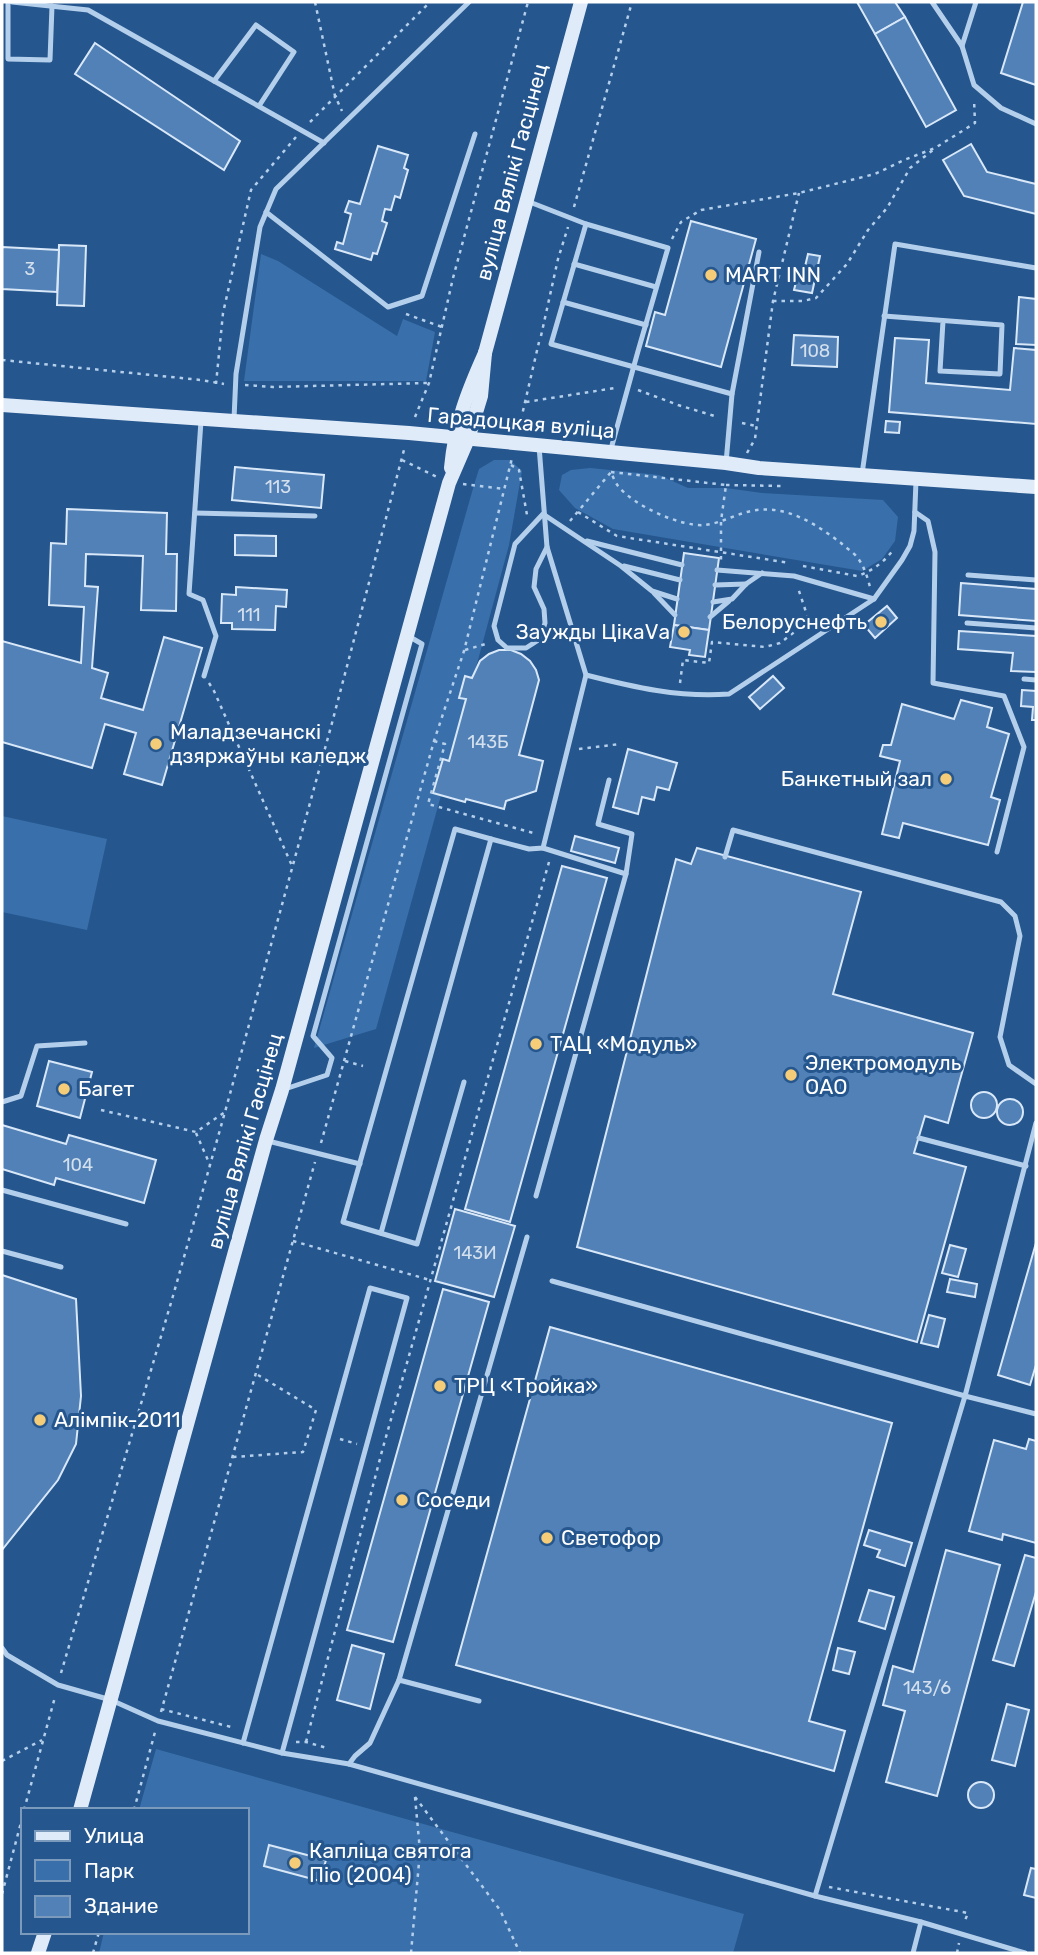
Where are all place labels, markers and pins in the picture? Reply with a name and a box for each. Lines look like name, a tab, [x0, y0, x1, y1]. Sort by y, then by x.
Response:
place label: MART INN	[725, 262, 821, 287]
marker: MART INN	[703, 267, 719, 283]
place label: Белоруснефть	[722, 609, 867, 634]
marker: Белоруснефть	[873, 614, 889, 630]
place label: Заужды ЦікаVа	[516, 619, 670, 644]
marker: Заужды ЦікаVа	[676, 624, 692, 640]
place label: Маладзечанскі дзяржаўны каледж	[170, 719, 366, 768]
marker: Маладзечанскі дзяржаўны каледж	[148, 736, 164, 752]
place label: Банкетный зал	[781, 766, 932, 791]
marker: Банкетный зал	[938, 771, 954, 787]
place label: ТАЦ «Модуль»	[550, 1031, 697, 1056]
marker: ТАЦ «Модуль»	[528, 1036, 544, 1052]
place label: Электромодуль ОАО	[805, 1050, 961, 1099]
marker: Электромодуль ОАО	[783, 1067, 799, 1083]
place label: Багет	[78, 1076, 135, 1101]
marker: Багет	[56, 1081, 72, 1097]
place label: ТРЦ «Тройка»	[454, 1373, 598, 1398]
marker: ТРЦ «Тройка»	[432, 1378, 448, 1394]
place label: Алімпік-2011	[54, 1407, 181, 1432]
marker: Алімпік-2011	[32, 1412, 48, 1428]
place label: Соседи	[416, 1487, 491, 1512]
marker: Соседи	[394, 1492, 410, 1508]
place label: Светофор	[561, 1525, 661, 1550]
marker: Светофор	[539, 1530, 555, 1546]
place label: Капліца святога Піо (2004)	[309, 1838, 472, 1887]
marker: Капліца святога Піо (2004)	[287, 1855, 303, 1871]

